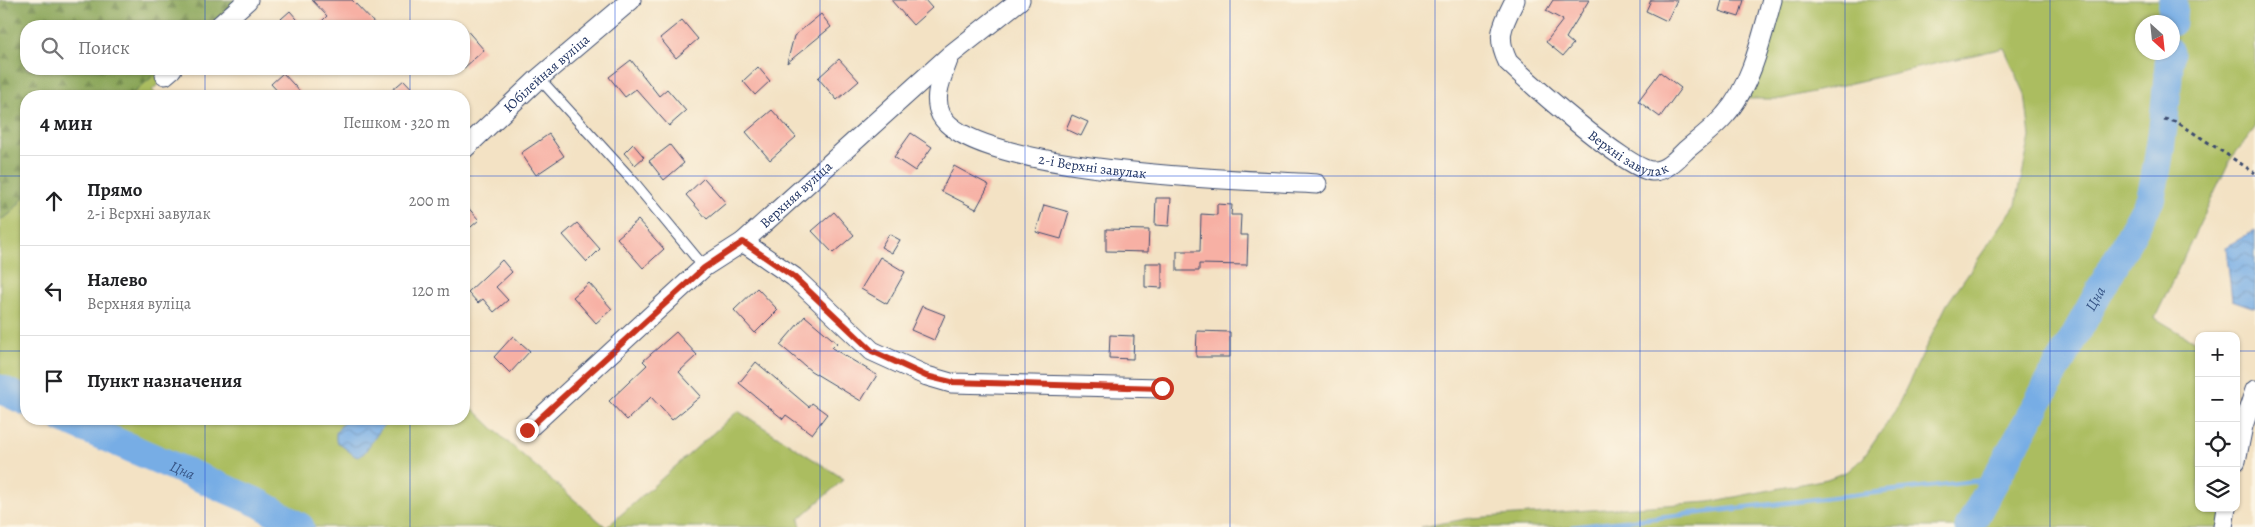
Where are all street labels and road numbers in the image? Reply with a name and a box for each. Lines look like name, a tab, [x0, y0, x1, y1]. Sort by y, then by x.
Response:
street label: Юбілейная вуліца	[499, 30, 594, 117]
street label: Верхні завулак	[1584, 126, 1672, 181]
street label: 2-і Верхні завулак	[1037, 150, 1147, 183]
street label: Верхняя вуліца	[756, 157, 837, 232]

